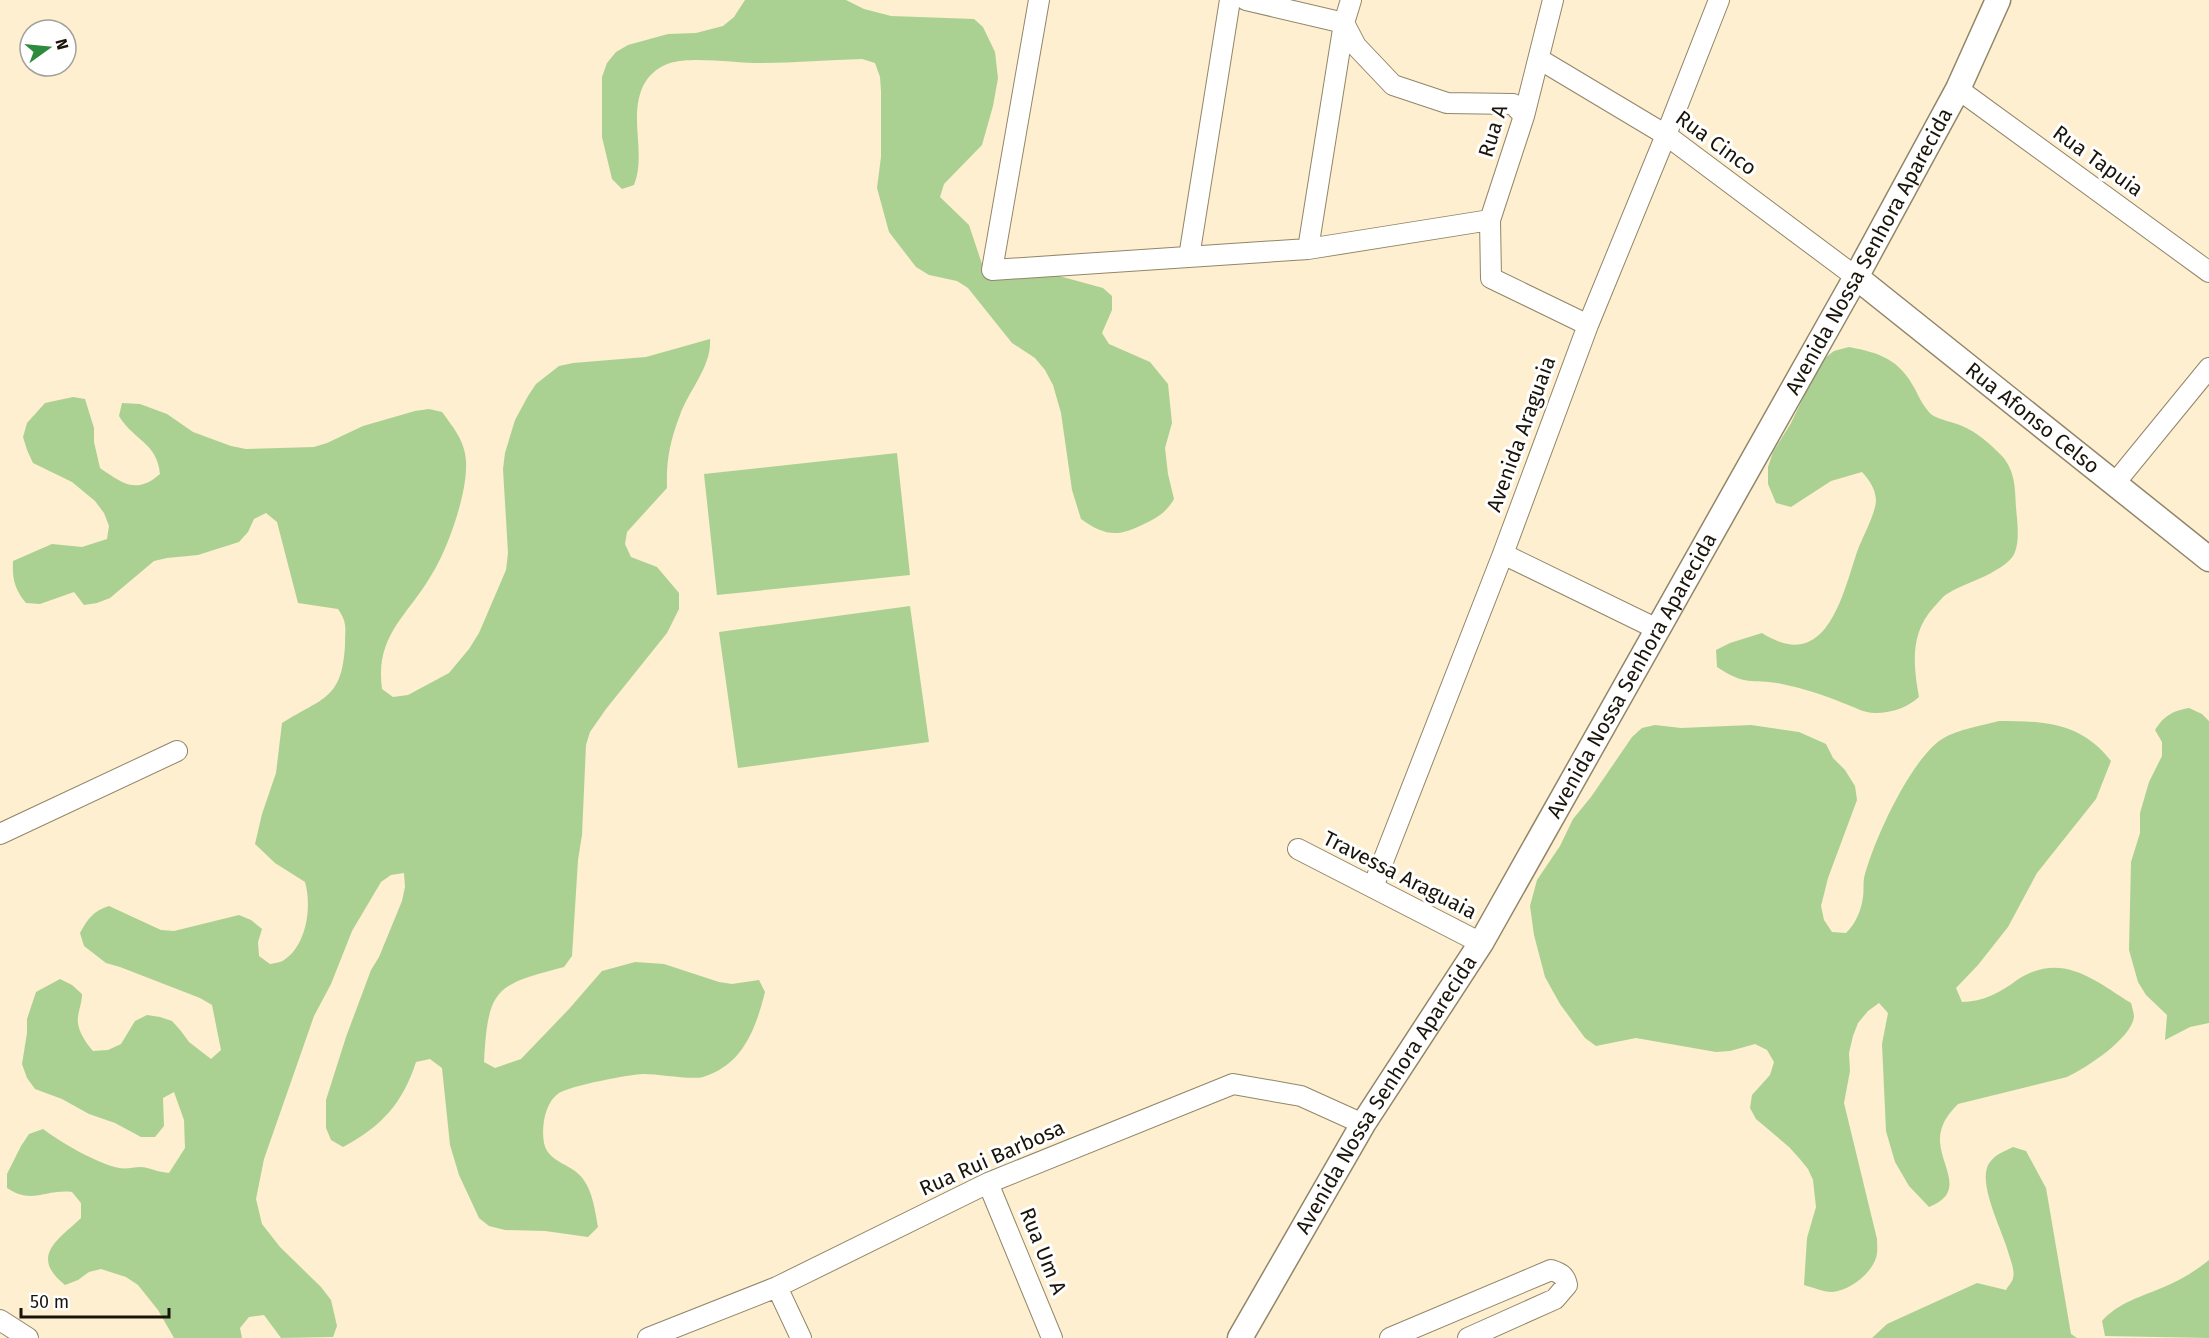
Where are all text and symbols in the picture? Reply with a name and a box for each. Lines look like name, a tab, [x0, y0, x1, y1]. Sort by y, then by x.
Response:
north arrow	[18, 18, 78, 78]
text: N	[51, 37, 73, 52]
street label: Rua A	[1473, 101, 1513, 161]
street label: Avenida Nossa Senhora Aparecida	[1779, 103, 1958, 399]
street label: Rua Cinco	[1670, 105, 1762, 181]
street label: Rua Tapuia	[2048, 120, 2148, 202]
street label: Avenida Araguaia	[1481, 353, 1561, 515]
street label: Rua Afonso Celso	[1960, 357, 2105, 479]
street label: Avenida Nossa Senhora Aparecida	[1541, 528, 1722, 823]
street label: Travessa Araguaia	[1319, 825, 1481, 925]
street label: Avenida Nossa Senhora Aparecida	[1290, 950, 1482, 1238]
street label: Rua Rui Barbosa	[915, 1114, 1069, 1202]
street label: Rua Um A	[1014, 1204, 1072, 1298]
scale bar	[21, 1281, 170, 1319]
text: 50 m	[30, 1291, 69, 1313]

